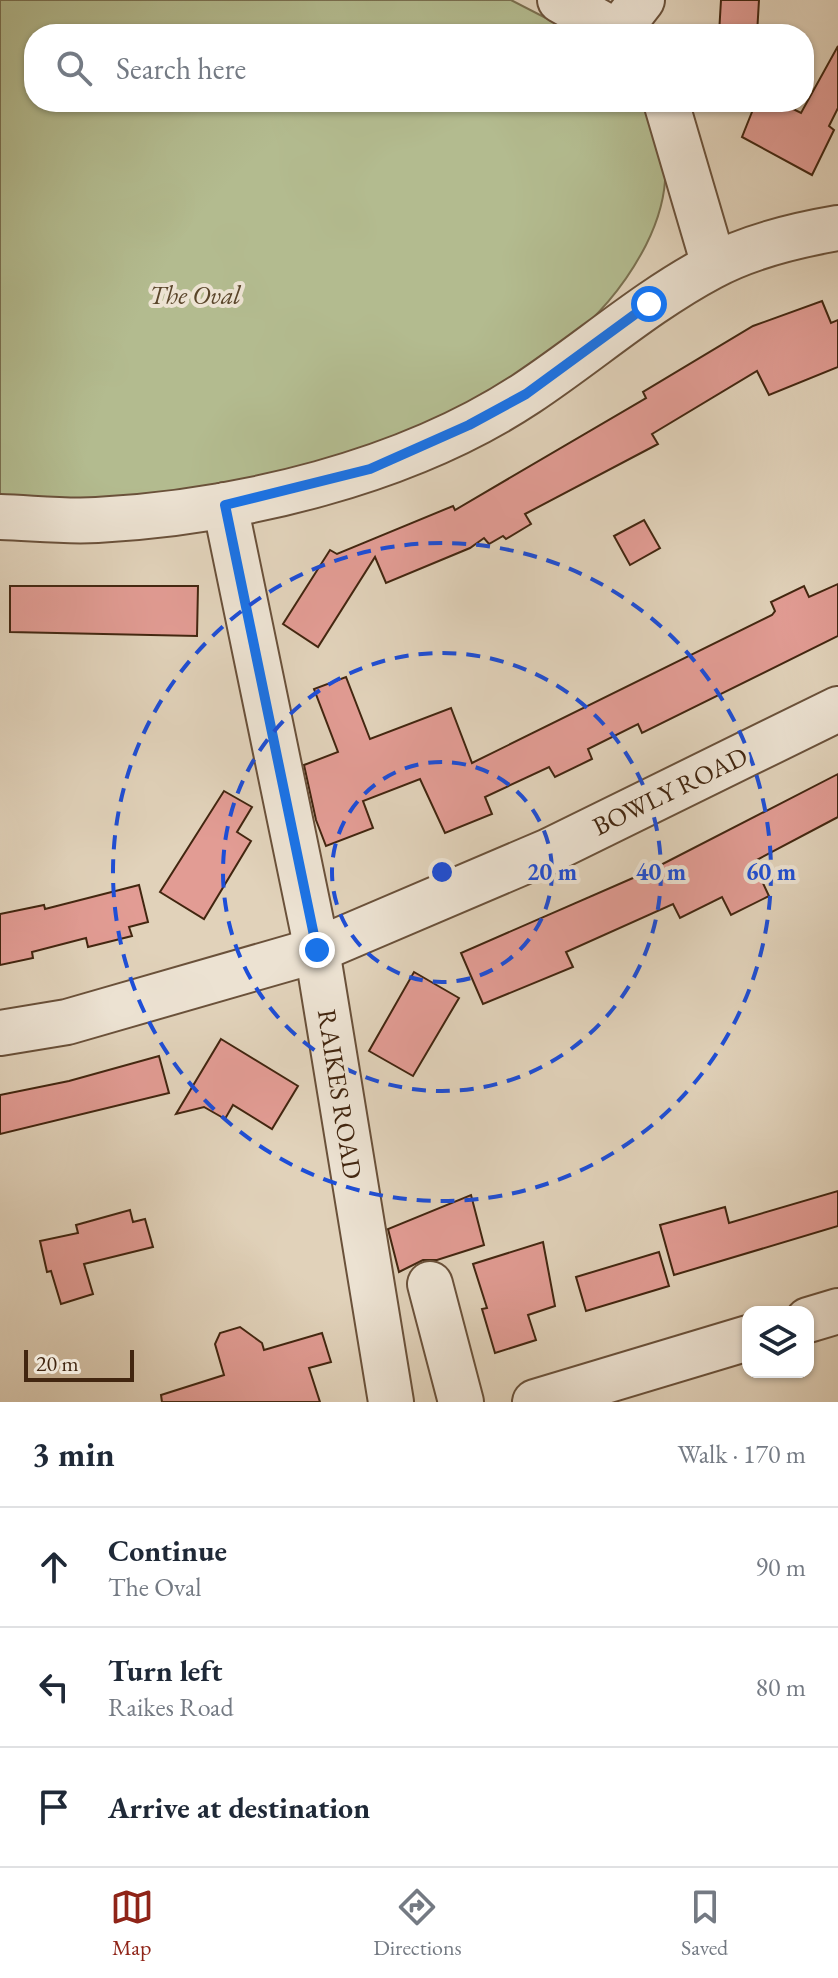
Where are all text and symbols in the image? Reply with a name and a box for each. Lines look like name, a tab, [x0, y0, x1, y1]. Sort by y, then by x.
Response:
search box	[24, 24, 814, 112]
icon: search	[52, 46, 96, 90]
text: Search here	[116, 49, 246, 88]
park label: The Oval	[149, 278, 241, 312]
route start	[631, 286, 667, 322]
street label: BOWLY ROAD	[587, 739, 753, 843]
text: 20 m	[527, 856, 577, 887]
text: 40 m	[636, 856, 686, 887]
text: 60 m	[746, 856, 796, 887]
centre of rings	[428, 858, 456, 886]
route end	[299, 932, 335, 968]
street label: RAIKES ROAD	[310, 1007, 370, 1181]
map controls	[742, 1306, 814, 1378]
button: layers	[742, 1306, 814, 1378]
scale bar	[24, 1346, 134, 1382]
text: 20 m	[36, 1349, 79, 1378]
text: 3 min	[32, 1432, 115, 1476]
text: Walk · 170 m	[678, 1437, 806, 1471]
text: Continue	[108, 1531, 227, 1570]
icon: ahead	[32, 1545, 76, 1589]
text: 90 m	[756, 1550, 806, 1584]
text: The Oval	[108, 1570, 202, 1604]
text: Turn left	[108, 1651, 222, 1690]
icon: left	[32, 1665, 76, 1709]
text: 80 m	[756, 1670, 806, 1704]
text: Raikes Road	[108, 1690, 234, 1724]
icon: arrive	[32, 1785, 76, 1829]
text: Arrive at destination	[108, 1788, 370, 1827]
tab: Map	[110, 1885, 154, 1962]
tab: Directions	[373, 1885, 462, 1962]
tab: Saved	[681, 1885, 728, 1962]

